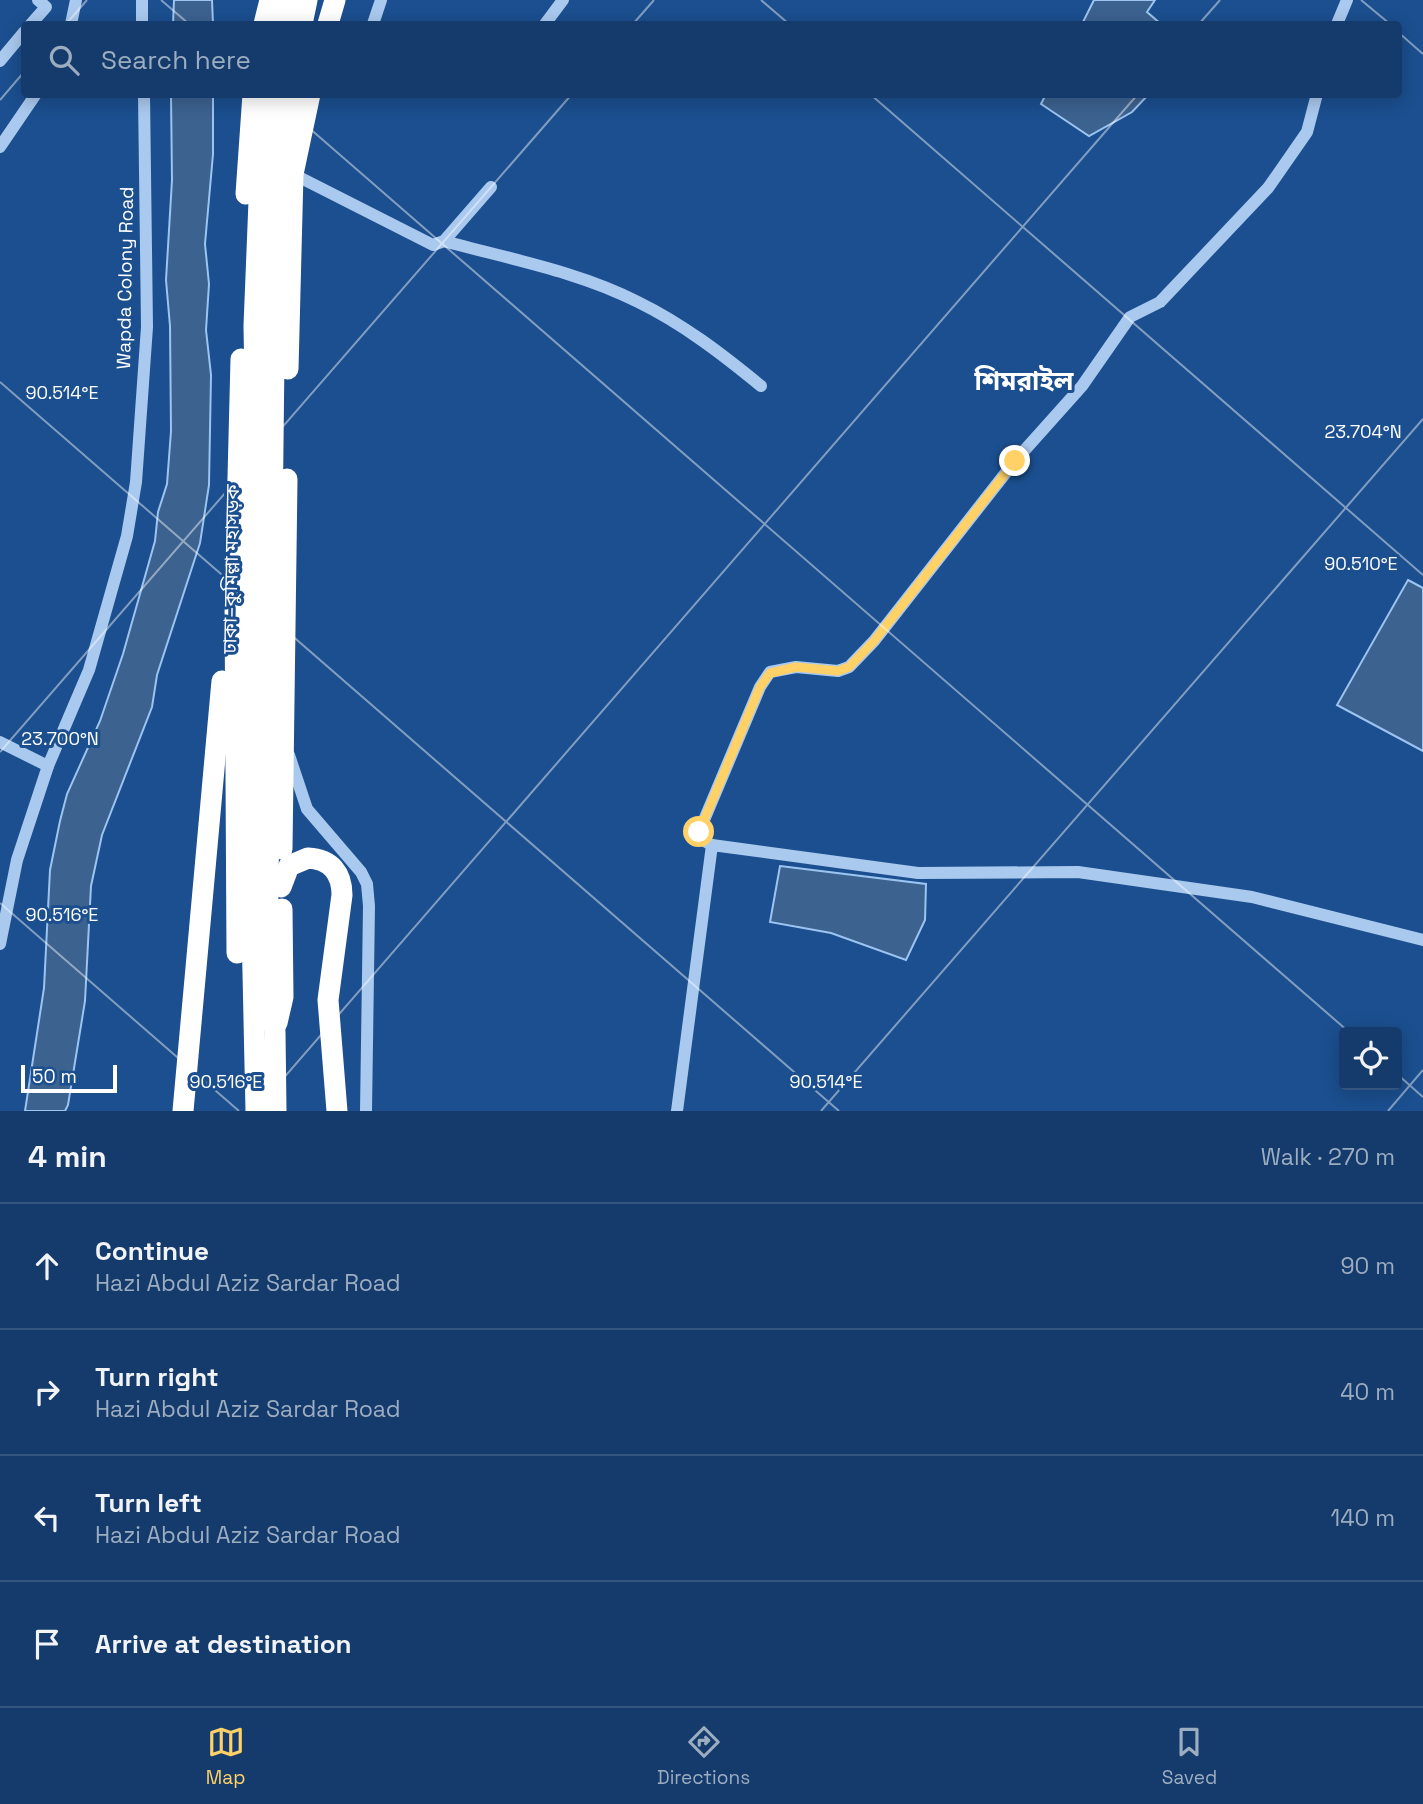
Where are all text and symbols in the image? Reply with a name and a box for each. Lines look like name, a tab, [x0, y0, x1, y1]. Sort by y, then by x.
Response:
search box	[21, 21, 1402, 98]
icon: search	[45, 41, 83, 79]
text: Search here	[101, 43, 251, 77]
street label: Wapda Colony Road	[111, 186, 139, 370]
district label: শিমরাইল	[973, 364, 1074, 398]
text: 90.514°E	[25, 381, 99, 404]
text: 23.704°N	[1324, 420, 1402, 443]
route end	[999, 445, 1030, 476]
street label: ঢাকা–কুমিল্লা মহাসড়ক	[217, 483, 245, 655]
text: 90.510°E	[1324, 552, 1398, 575]
text: 23.700°N	[21, 727, 99, 750]
route start	[683, 816, 714, 847]
text: 90.516°E	[26, 903, 98, 926]
map controls	[1339, 1027, 1402, 1090]
button: locate	[1339, 1027, 1402, 1090]
scale bar	[21, 1062, 117, 1094]
text: 50 m	[32, 1064, 77, 1089]
text: 90.516°E	[190, 1070, 262, 1093]
text: 90.514°E	[789, 1070, 863, 1093]
text: 4 min	[28, 1137, 107, 1176]
text: Walk · 270 m	[1261, 1142, 1395, 1172]
text: Continue	[95, 1234, 209, 1268]
icon: ahead	[28, 1247, 66, 1285]
text: 90 m	[1340, 1251, 1395, 1281]
text: Hazi Abdul Aziz Sardar Road	[95, 1268, 401, 1298]
text: Turn right	[95, 1360, 219, 1394]
icon: right	[28, 1373, 66, 1411]
text: 40 m	[1340, 1377, 1395, 1407]
text: Hazi Abdul Aziz Sardar Road	[95, 1394, 401, 1424]
text: Turn left	[95, 1486, 202, 1520]
icon: left	[28, 1499, 66, 1537]
text: 140 m	[1331, 1503, 1395, 1533]
text: Hazi Abdul Aziz Sardar Road	[95, 1520, 401, 1550]
icon: arrive	[28, 1625, 66, 1663]
text: Arrive at destination	[95, 1627, 352, 1661]
tab: Map	[206, 1723, 245, 1790]
tab: Directions	[657, 1723, 750, 1790]
tab: Saved	[1162, 1723, 1217, 1790]

